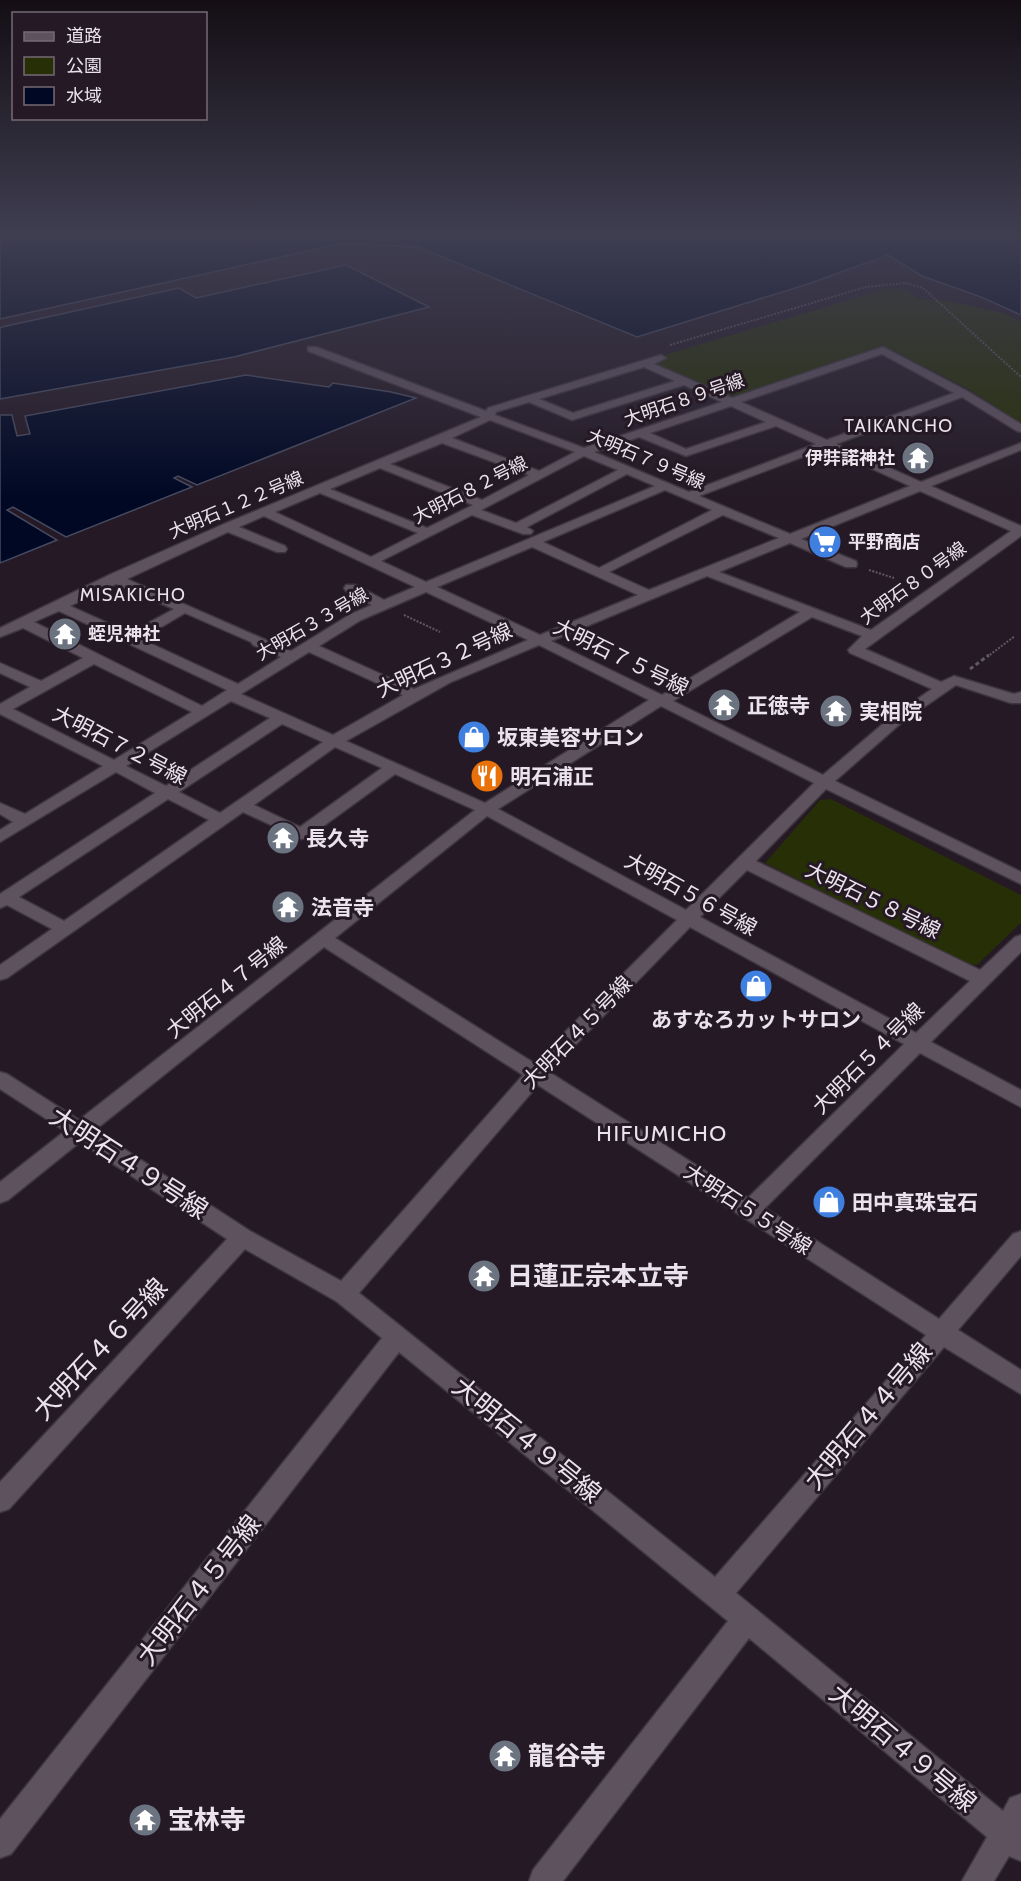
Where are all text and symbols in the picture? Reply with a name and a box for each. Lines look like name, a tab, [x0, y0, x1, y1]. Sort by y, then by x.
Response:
legend	[12, 12, 207, 120]
text: 道路	[66, 25, 102, 47]
text: 公園	[66, 55, 102, 77]
text: 水域	[66, 85, 102, 107]
street label: 大明石８９号線	[621, 369, 747, 431]
district label: TAIKANCHO	[844, 415, 954, 437]
street label: 大明石７９号線	[584, 424, 708, 494]
temple icon: 伊弉諾神社	[900, 440, 936, 476]
place label: 伊弉諾神社	[805, 447, 895, 469]
street label: 大明石８２号線	[409, 452, 531, 528]
street label: 大明石１２２号線	[165, 467, 307, 543]
supermarket icon: 平野商店	[807, 524, 843, 560]
place label: 平野商店	[848, 531, 920, 553]
street label: 大明石８０号線	[856, 537, 970, 629]
street label: 大明石３３号線	[252, 583, 372, 665]
district label: MISAKICHO	[80, 584, 186, 606]
street label: 大明石７５号線	[549, 614, 693, 700]
temple icon: 蛭児神社	[47, 616, 83, 652]
street label: 大明石３２号線	[372, 618, 516, 702]
place label: 蛭児神社	[88, 623, 160, 645]
temple icon: 正徳寺	[706, 687, 742, 723]
place label: 正徳寺	[747, 693, 810, 718]
temple icon: 実相院	[818, 693, 854, 729]
place label: 実相院	[859, 699, 922, 724]
street label: 大明石７２号線	[49, 700, 191, 790]
shop icon: 坂東美容サロン	[456, 719, 492, 755]
place label: 坂東美容サロン	[497, 725, 644, 750]
restaurant icon: 明石浦正	[469, 758, 505, 794]
place label: 明石浦正	[510, 764, 594, 789]
temple icon: 長久寺	[265, 820, 301, 856]
place label: 長久寺	[306, 826, 369, 851]
street label: 大明石５６号線	[621, 847, 761, 941]
street label: 大明石５８号線	[801, 857, 945, 943]
temple icon: 法音寺	[270, 889, 306, 925]
place label: 法音寺	[311, 895, 374, 920]
street label: 大明石４７号線	[161, 931, 291, 1043]
shop icon: あすなろカットサロン	[738, 968, 774, 1004]
street label: 大明石４５号線	[517, 970, 637, 1094]
street label: 大明石５４号線	[807, 997, 929, 1119]
place label: あすなろカットサロン	[651, 1007, 861, 1032]
street label: 大明石４９号線	[44, 1100, 214, 1226]
district label: HIFUMICHO	[596, 1120, 728, 1147]
street label: 大明石５５号線	[680, 1158, 816, 1260]
shop icon: 田中真珠宝石	[811, 1184, 847, 1220]
place label: 田中真珠宝石	[852, 1190, 978, 1215]
temple icon: 日蓮正宗本立寺	[466, 1258, 502, 1294]
place label: 日蓮正宗本立寺	[507, 1260, 689, 1292]
street label: 大明石４６号線	[26, 1272, 174, 1426]
street label: 大明石４４号線	[797, 1336, 939, 1496]
street label: 大明石４９号線	[446, 1370, 608, 1510]
street label: 大明石４５号線	[130, 1508, 268, 1672]
street label: 大明石４９号線	[823, 1677, 983, 1819]
temple icon: 龍谷寺	[487, 1738, 523, 1774]
place label: 龍谷寺	[528, 1740, 606, 1772]
temple icon: 宝林寺	[127, 1802, 163, 1838]
place label: 宝林寺	[168, 1804, 246, 1836]

